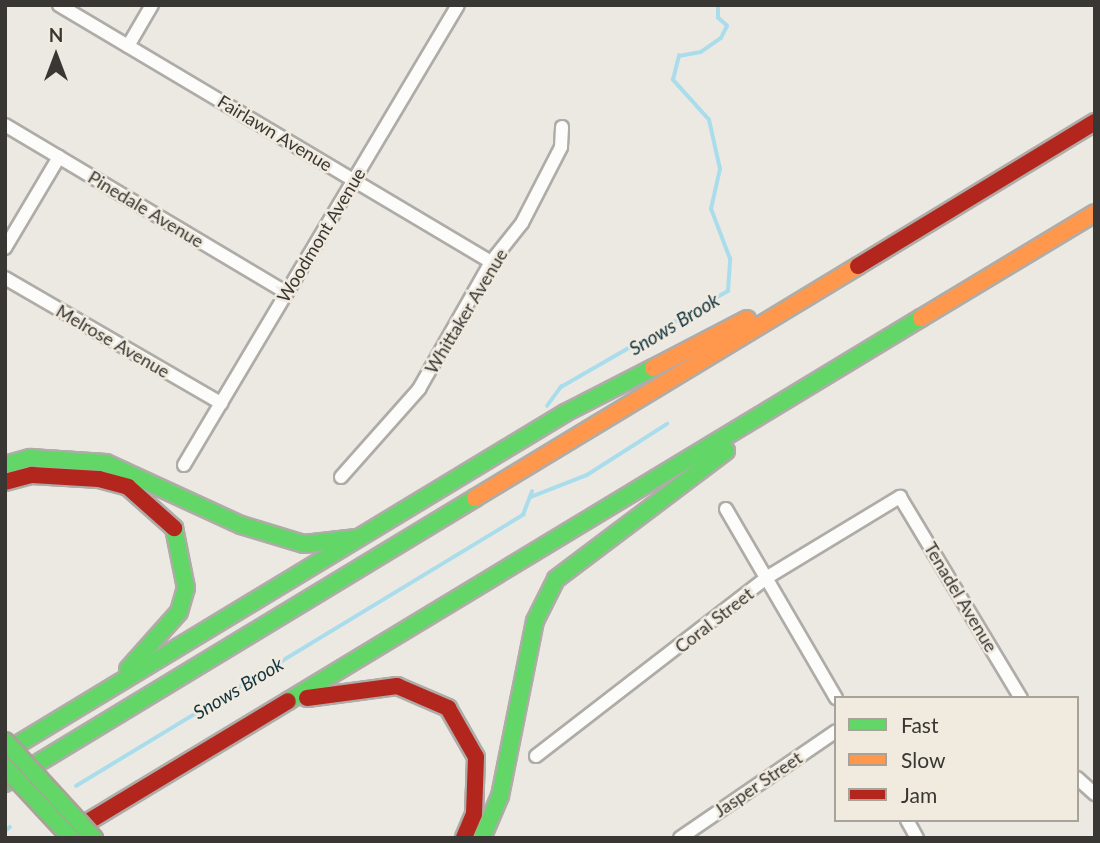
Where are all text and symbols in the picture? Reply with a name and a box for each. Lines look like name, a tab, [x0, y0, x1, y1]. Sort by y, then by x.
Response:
north arrow	[21, 21, 91, 91]
text: N	[49, 23, 63, 46]
street label: Fairlawn Avenue	[214, 90, 336, 176]
street label: Woodmont Avenue	[272, 164, 370, 306]
street label: Pinedale Avenue	[84, 166, 208, 252]
street label: Whittaker Avenue	[420, 244, 512, 378]
water label: Snows Brook	[625, 288, 723, 360]
street label: Melrose Avenue	[52, 300, 174, 382]
street label: Tenadel Avenue	[920, 538, 1002, 656]
street label: Coral Street	[670, 583, 758, 657]
water label: Snows Brook	[189, 652, 287, 724]
legend	[834, 696, 1079, 822]
text: Fast	[901, 712, 938, 737]
street label: Jasper Street	[710, 746, 806, 822]
text: Slow	[901, 747, 945, 772]
text: Jam	[901, 782, 937, 807]

